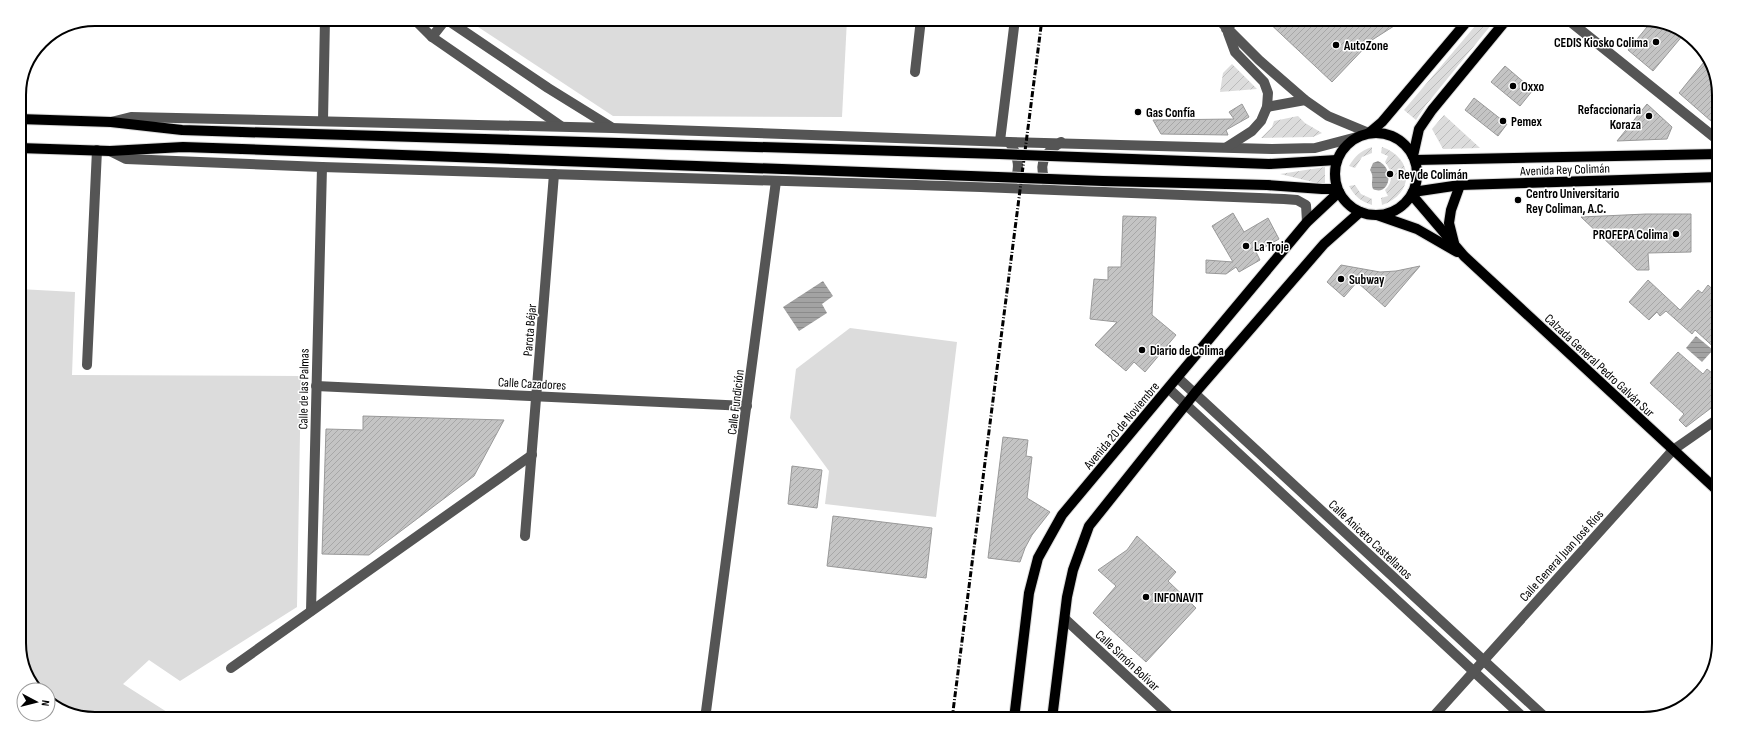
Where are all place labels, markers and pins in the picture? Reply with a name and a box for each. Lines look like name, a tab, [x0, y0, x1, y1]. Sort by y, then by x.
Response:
place label: CEDIS Kiosko Colima	[1554, 35, 1648, 51]
marker: CEDIS Kiosko Colima	[1651, 37, 1661, 47]
place label: AutoZone	[1343, 38, 1389, 54]
marker: AutoZone	[1331, 40, 1341, 50]
place label: Oxxo	[1521, 79, 1544, 95]
marker: Oxxo	[1508, 81, 1518, 91]
place label: Refaccionaria Koraza	[1578, 102, 1641, 133]
place label: Gas Confía	[1146, 105, 1195, 121]
marker: Gas Confía	[1133, 107, 1143, 117]
marker: Refaccionaria Koraza	[1644, 111, 1654, 121]
place label: Pemex	[1511, 114, 1542, 130]
marker: Pemex	[1498, 116, 1508, 126]
place label: Rey de Colimán	[1398, 167, 1468, 183]
marker: Rey de Colimán	[1385, 169, 1395, 179]
place label: Centro Universitario Rey Coliman, A.C.	[1526, 186, 1620, 217]
marker: Centro Universitario Rey Coliman, A.C.	[1513, 195, 1523, 205]
place label: PROFEPA Colima	[1593, 227, 1668, 243]
marker: PROFEPA Colima	[1671, 229, 1681, 239]
place label: La Troje	[1254, 239, 1290, 255]
marker: La Troje	[1241, 241, 1251, 251]
place label: Subway	[1349, 272, 1385, 288]
marker: Subway	[1336, 274, 1346, 284]
place label: Diario de Colima	[1150, 343, 1224, 359]
marker: Diario de Colima	[1137, 345, 1147, 355]
place label: INFONAVIT	[1154, 590, 1204, 606]
marker: INFONAVIT	[1141, 592, 1151, 602]

